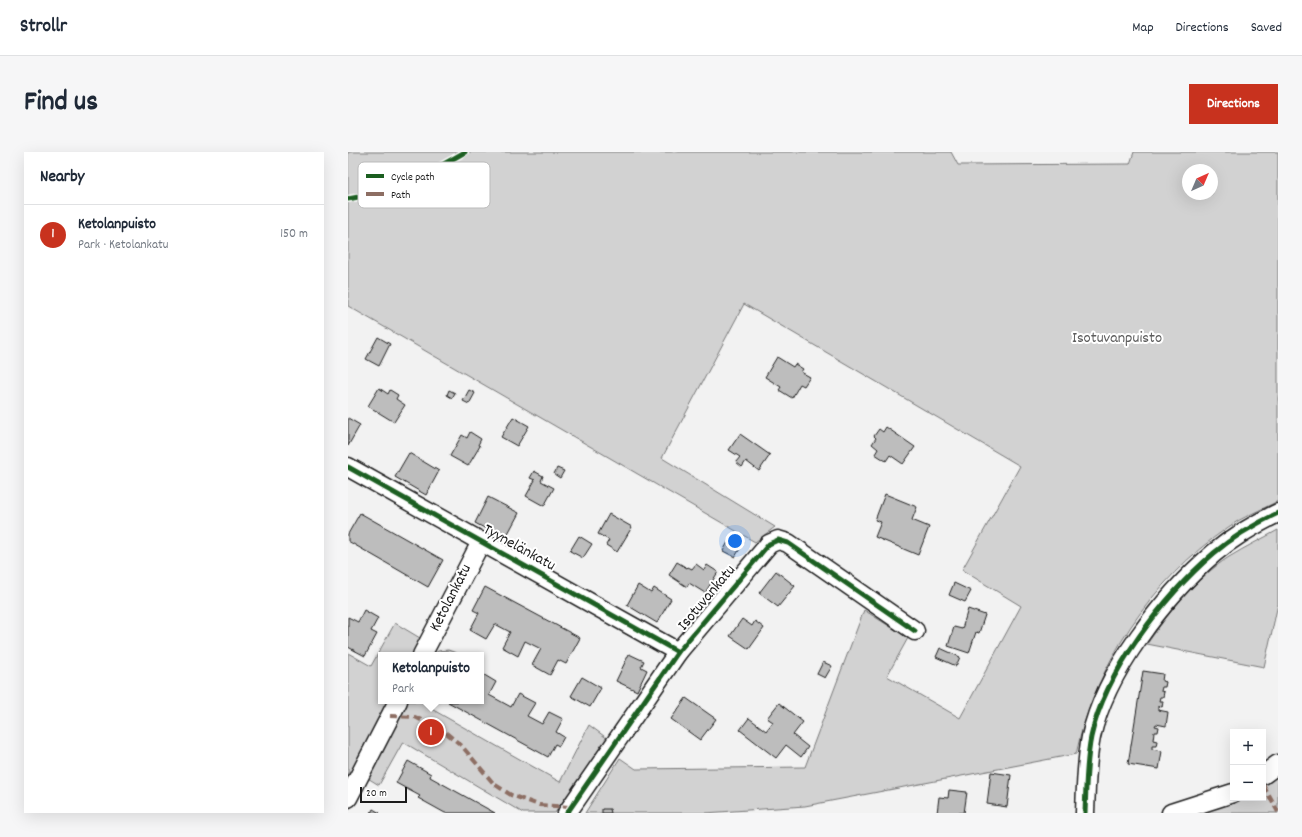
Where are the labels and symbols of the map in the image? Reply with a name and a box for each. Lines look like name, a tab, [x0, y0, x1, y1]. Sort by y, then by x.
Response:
legend	[358, 162, 490, 208]
north arrow	[1182, 164, 1218, 200]
text: Cycle path	[391, 170, 435, 186]
text: Path	[391, 188, 410, 204]
park label: Isotuvanpuisto	[1072, 327, 1162, 350]
street label: Tyynelänkatu	[479, 519, 560, 577]
your location	[725, 531, 745, 551]
street label: Ketolankatu	[424, 560, 478, 636]
street label: Isotuvankatu	[672, 560, 742, 636]
pin: 1	[418, 717, 444, 747]
scale bar	[360, 785, 407, 804]

